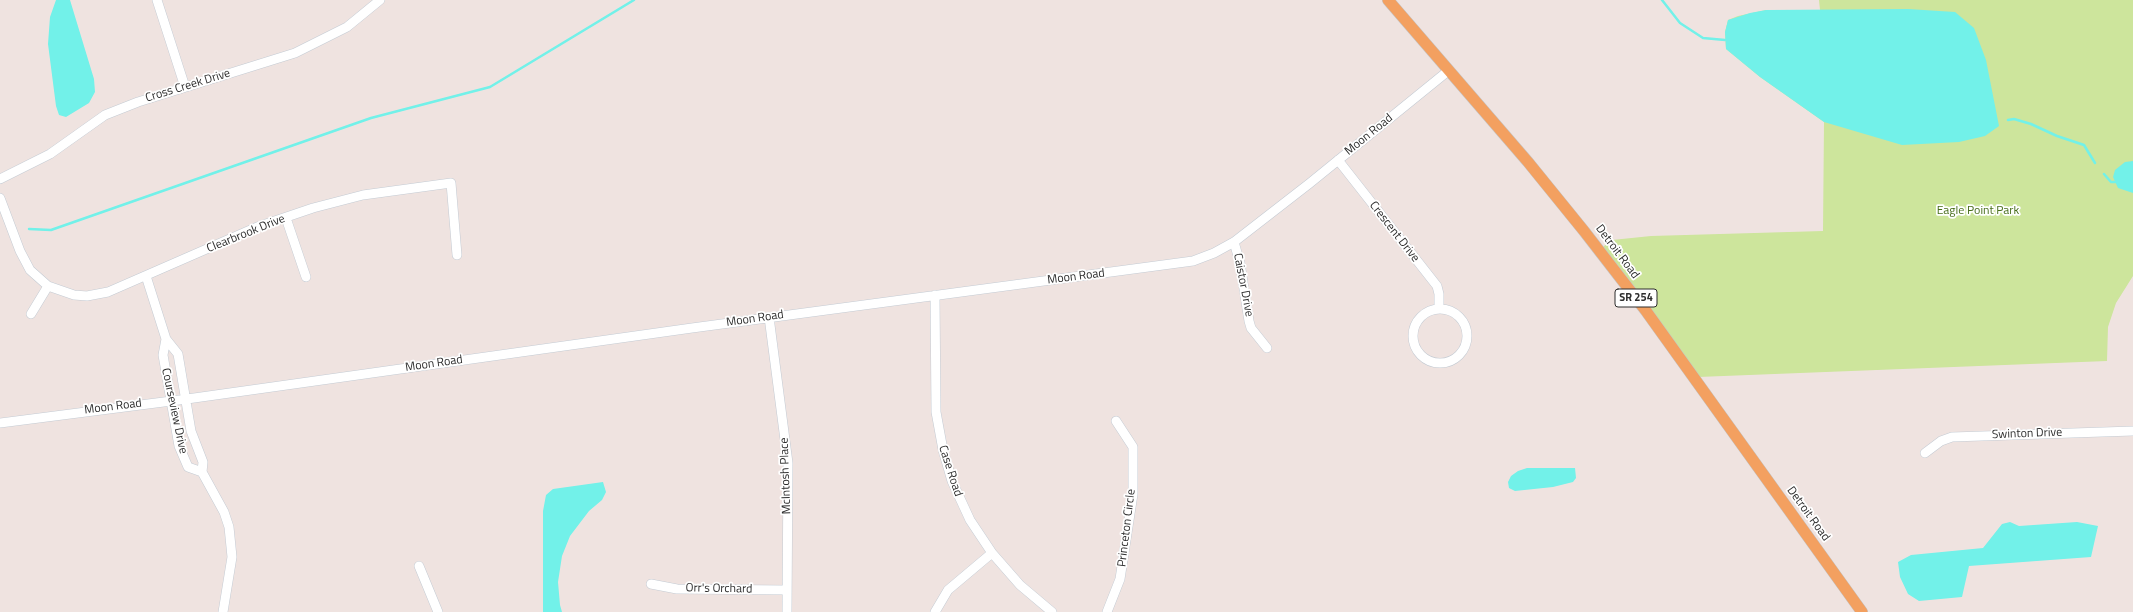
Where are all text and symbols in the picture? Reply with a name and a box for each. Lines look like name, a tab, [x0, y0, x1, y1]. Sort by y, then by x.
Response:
street label: Cross Creek Drive	[144, 66, 232, 106]
street label: Moon Road	[1342, 111, 1396, 159]
street label: Crescent Drive	[1366, 199, 1422, 265]
park label: Eagle Point Park	[1937, 204, 2019, 218]
street label: Clearbrook Drive	[205, 212, 287, 256]
street label: Detroit Road	[1592, 222, 1642, 282]
street label: Caistor Drive	[1230, 252, 1256, 318]
street label: Moon Road	[1046, 266, 1106, 288]
road number: SR 254	[1615, 289, 1657, 307]
street label: Moon Road	[725, 308, 785, 330]
street label: Moon Road	[404, 353, 464, 375]
street label: Courseview Drive	[158, 367, 190, 455]
street label: Moon Road	[83, 396, 143, 418]
street label: Swinton Drive	[1992, 426, 2062, 442]
street label: McIntosh Place	[777, 437, 795, 515]
street label: Case Road	[935, 444, 965, 498]
street label: Detroit Road	[1783, 484, 1833, 544]
street label: Princeton Circle	[1115, 488, 1139, 568]
street label: Orr's Orchard	[685, 581, 753, 597]

